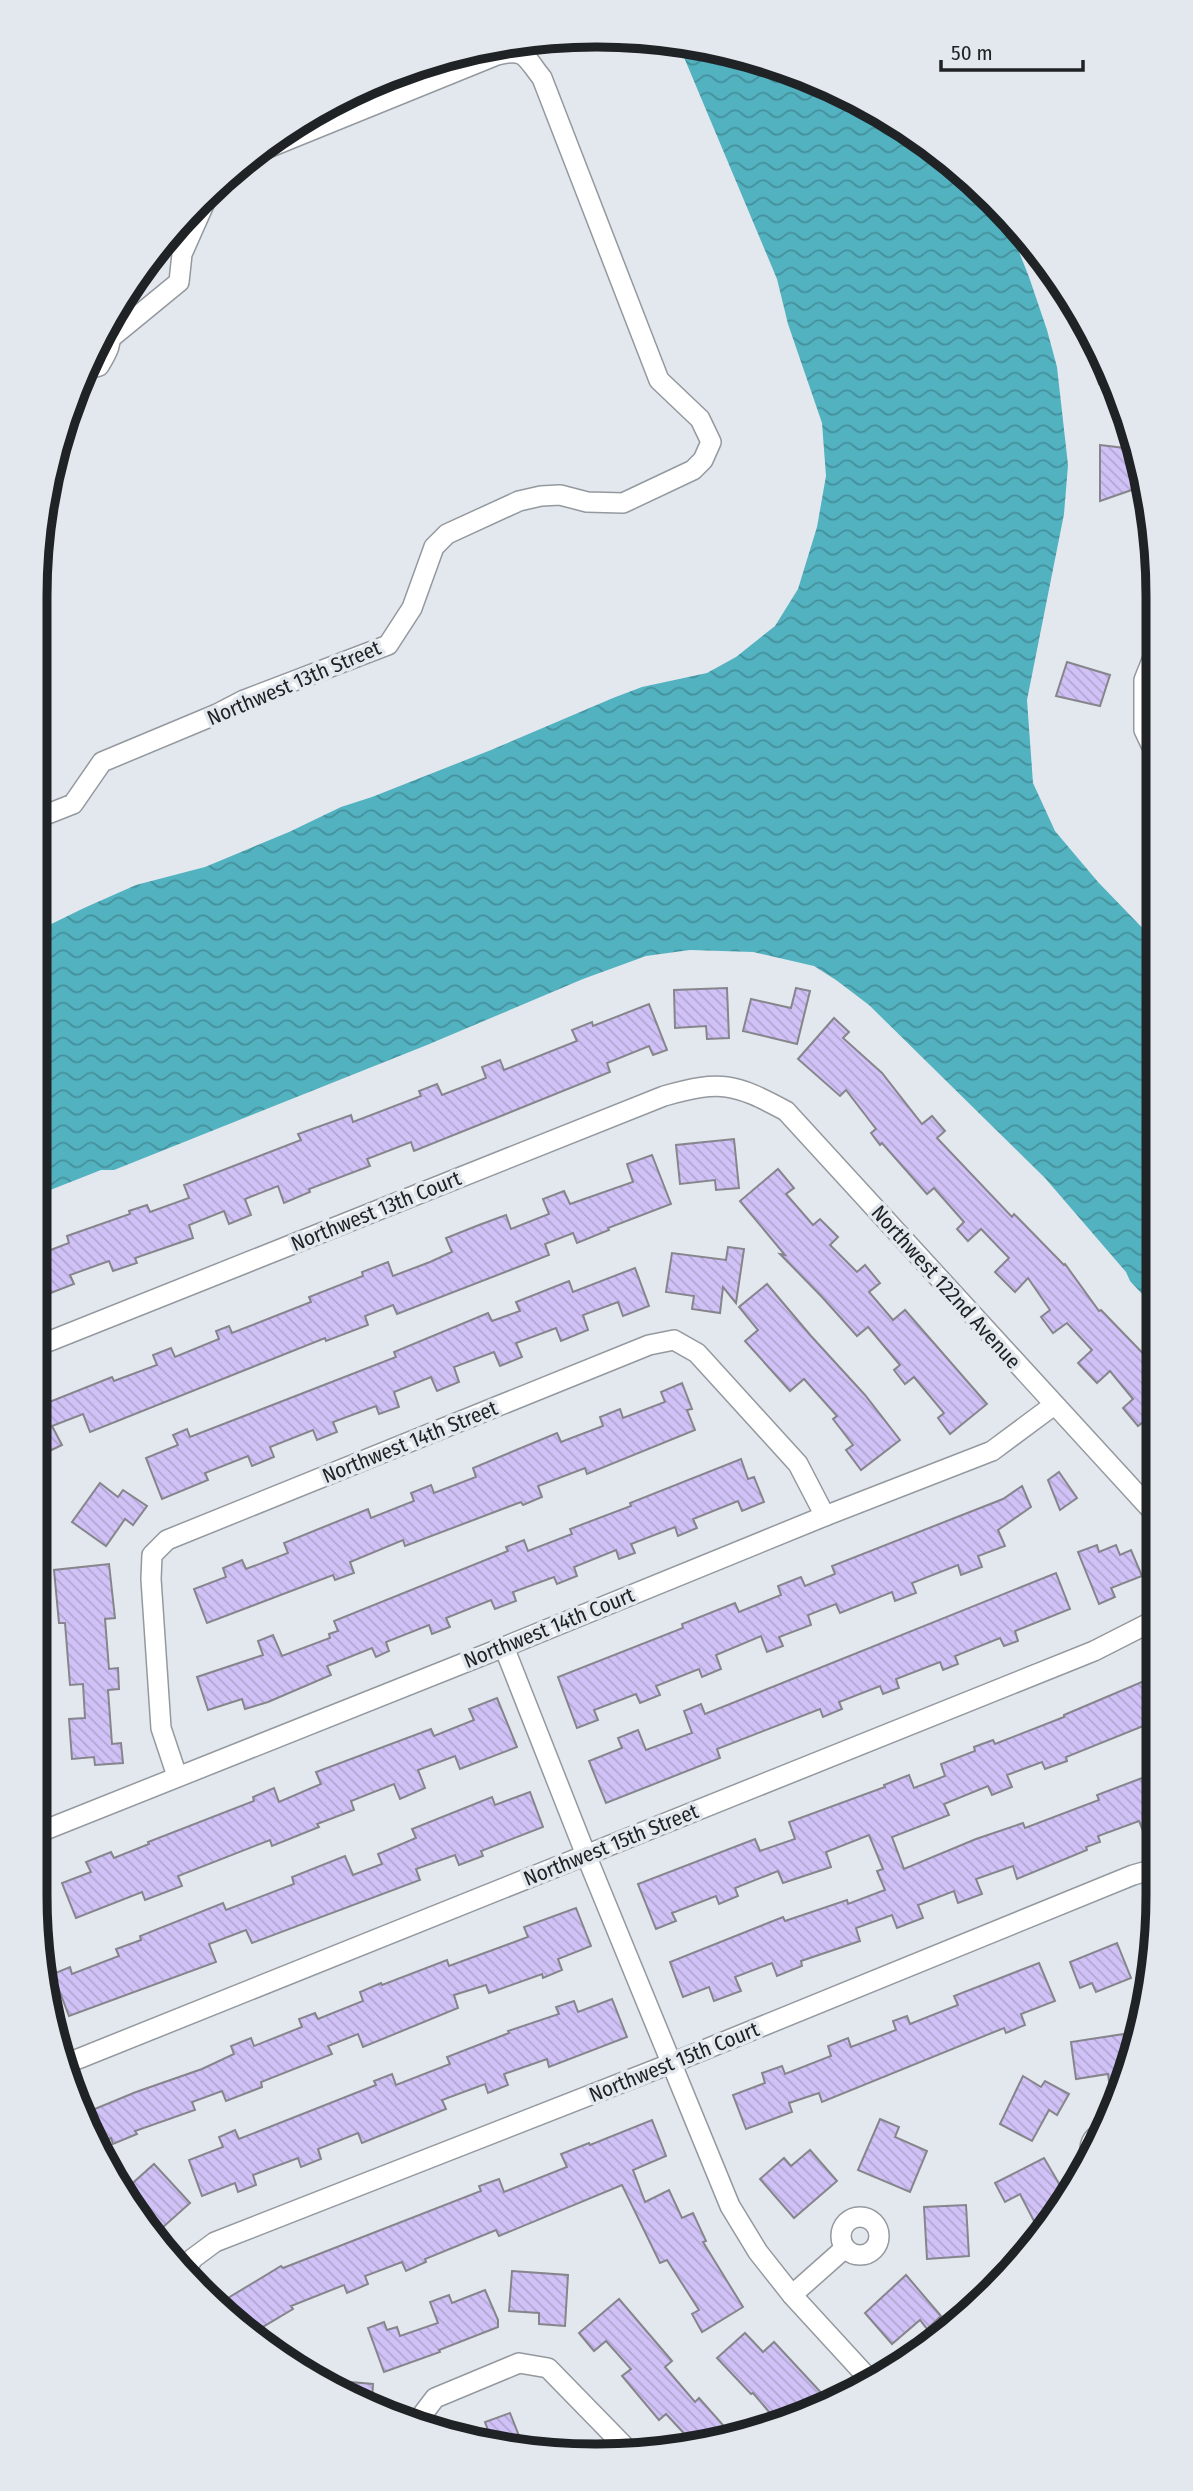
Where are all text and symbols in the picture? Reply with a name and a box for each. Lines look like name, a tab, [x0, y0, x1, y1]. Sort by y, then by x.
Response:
scale bar	[941, 28, 1083, 72]
text: 50 m	[951, 40, 993, 66]
street label: Northwest 13th Street	[203, 635, 385, 731]
street label: Northwest 13th Court	[287, 1165, 465, 1257]
street label: Northwest 122nd Avenue	[866, 1200, 1026, 1374]
street label: Northwest 14th Street	[319, 1395, 502, 1489]
street label: Northwest 14th Court	[460, 1582, 638, 1674]
street label: Northwest 15th Street	[520, 1798, 702, 1892]
street label: Northwest 15th Court	[585, 2016, 763, 2108]

